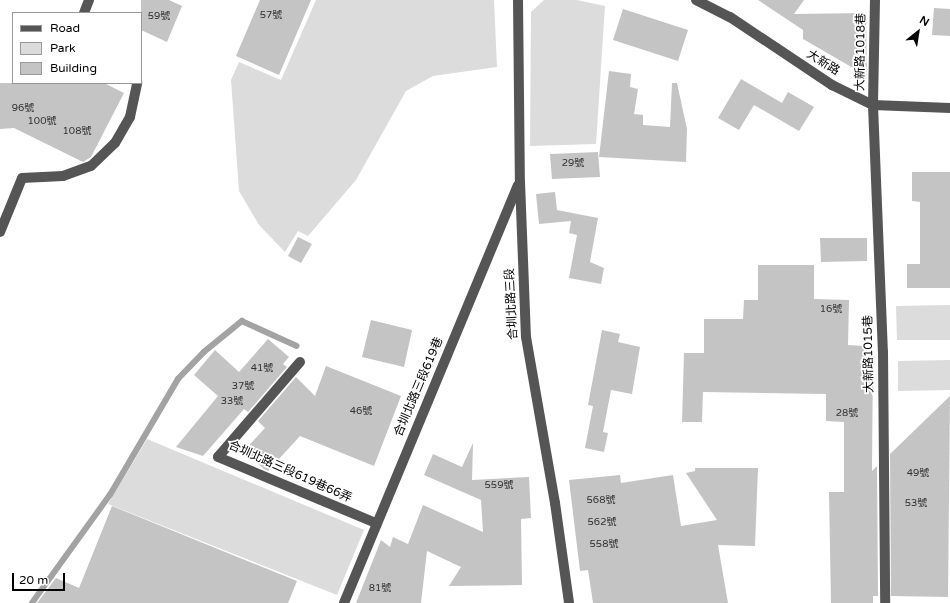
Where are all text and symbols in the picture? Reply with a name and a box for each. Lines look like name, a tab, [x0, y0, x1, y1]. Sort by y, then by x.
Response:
house number: 57號	[260, 10, 282, 22]
house number: 59號	[148, 11, 170, 23]
legend	[12, 12, 142, 84]
north arrow	[898, 12, 938, 52]
street label: 大新路1018巷	[853, 13, 869, 91]
text: N	[917, 13, 931, 29]
text: Road	[50, 21, 80, 35]
text: Park	[50, 41, 76, 55]
street label: 大新路	[804, 47, 842, 79]
text: Building	[50, 61, 97, 75]
house number: 96號	[12, 103, 34, 115]
house number: 100號	[28, 116, 56, 128]
house number: 108號	[63, 126, 91, 138]
house number: 29號	[562, 158, 584, 170]
street label: 合圳北路三段	[503, 268, 521, 340]
house number: 16號	[820, 304, 842, 316]
street label: 大新路1015巷	[861, 315, 877, 393]
street label: 合圳北路三段619巷	[392, 335, 446, 439]
house number: 41號	[251, 363, 273, 375]
house number: 37號	[232, 381, 254, 393]
house number: 33號	[221, 396, 243, 408]
house number: 46號	[350, 406, 372, 418]
house number: 28號	[836, 408, 858, 420]
street label: 合圳北路三段619巷66弄	[226, 438, 354, 506]
house number: 49號	[907, 468, 929, 480]
house number: 559號	[485, 480, 513, 492]
house number: 568號	[587, 495, 615, 507]
house number: 53號	[905, 498, 927, 510]
house number: 562號	[588, 517, 616, 529]
house number: 558號	[590, 539, 618, 551]
scale bar	[14, 565, 67, 591]
text: 20 m	[19, 573, 48, 587]
house number: 81號	[369, 583, 391, 595]

